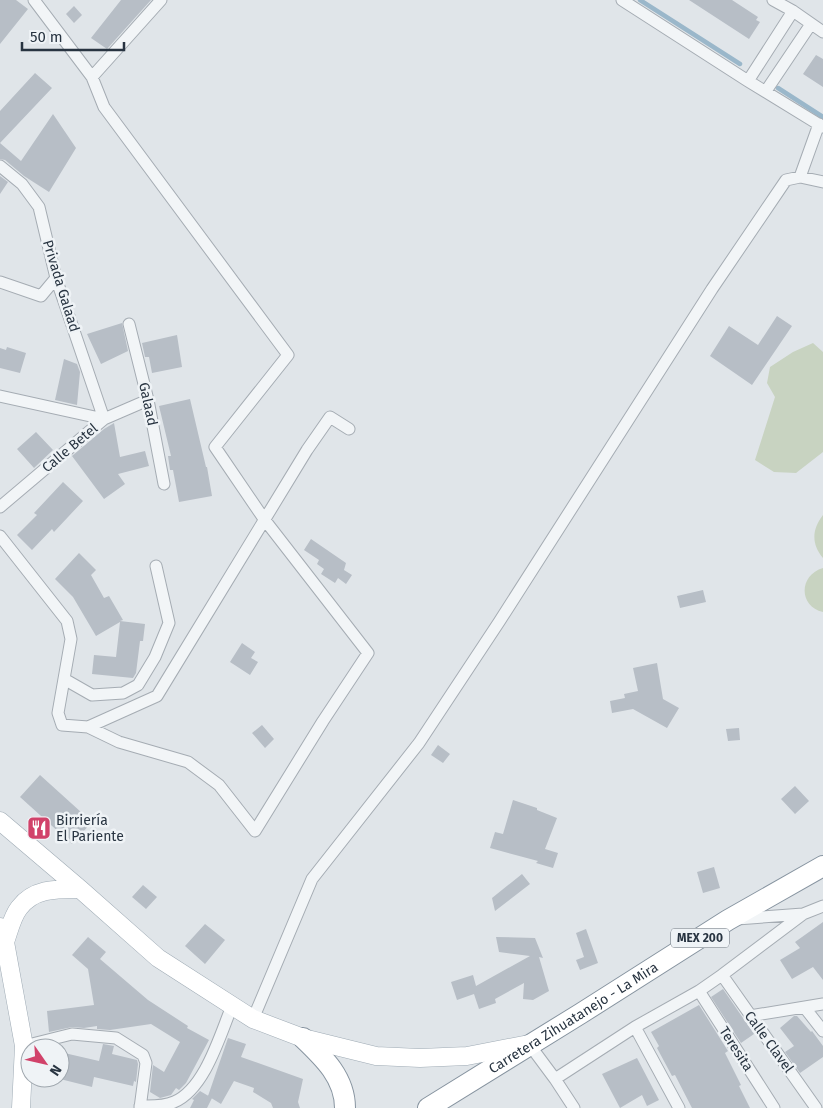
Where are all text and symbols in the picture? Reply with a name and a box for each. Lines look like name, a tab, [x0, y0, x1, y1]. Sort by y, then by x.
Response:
scale bar	[22, 20, 125, 52]
text: 50 m	[30, 28, 63, 46]
street label: Privada Galaad	[39, 238, 83, 334]
street label: Galaad	[135, 381, 161, 427]
street label: Calle Betel	[39, 420, 101, 476]
place label: Birriería El Pariente	[56, 812, 124, 845]
restaurant icon: Birriería El Pariente	[26, 815, 52, 841]
road number: MEX 200	[671, 928, 729, 948]
street label: Carretera Zihuatanejo - La Mira	[485, 958, 661, 1077]
street label: Calle Clavel	[741, 1008, 797, 1076]
street label: Teresita	[715, 1023, 757, 1075]
north arrow	[20, 1038, 70, 1088]
text: N	[46, 1061, 65, 1079]

